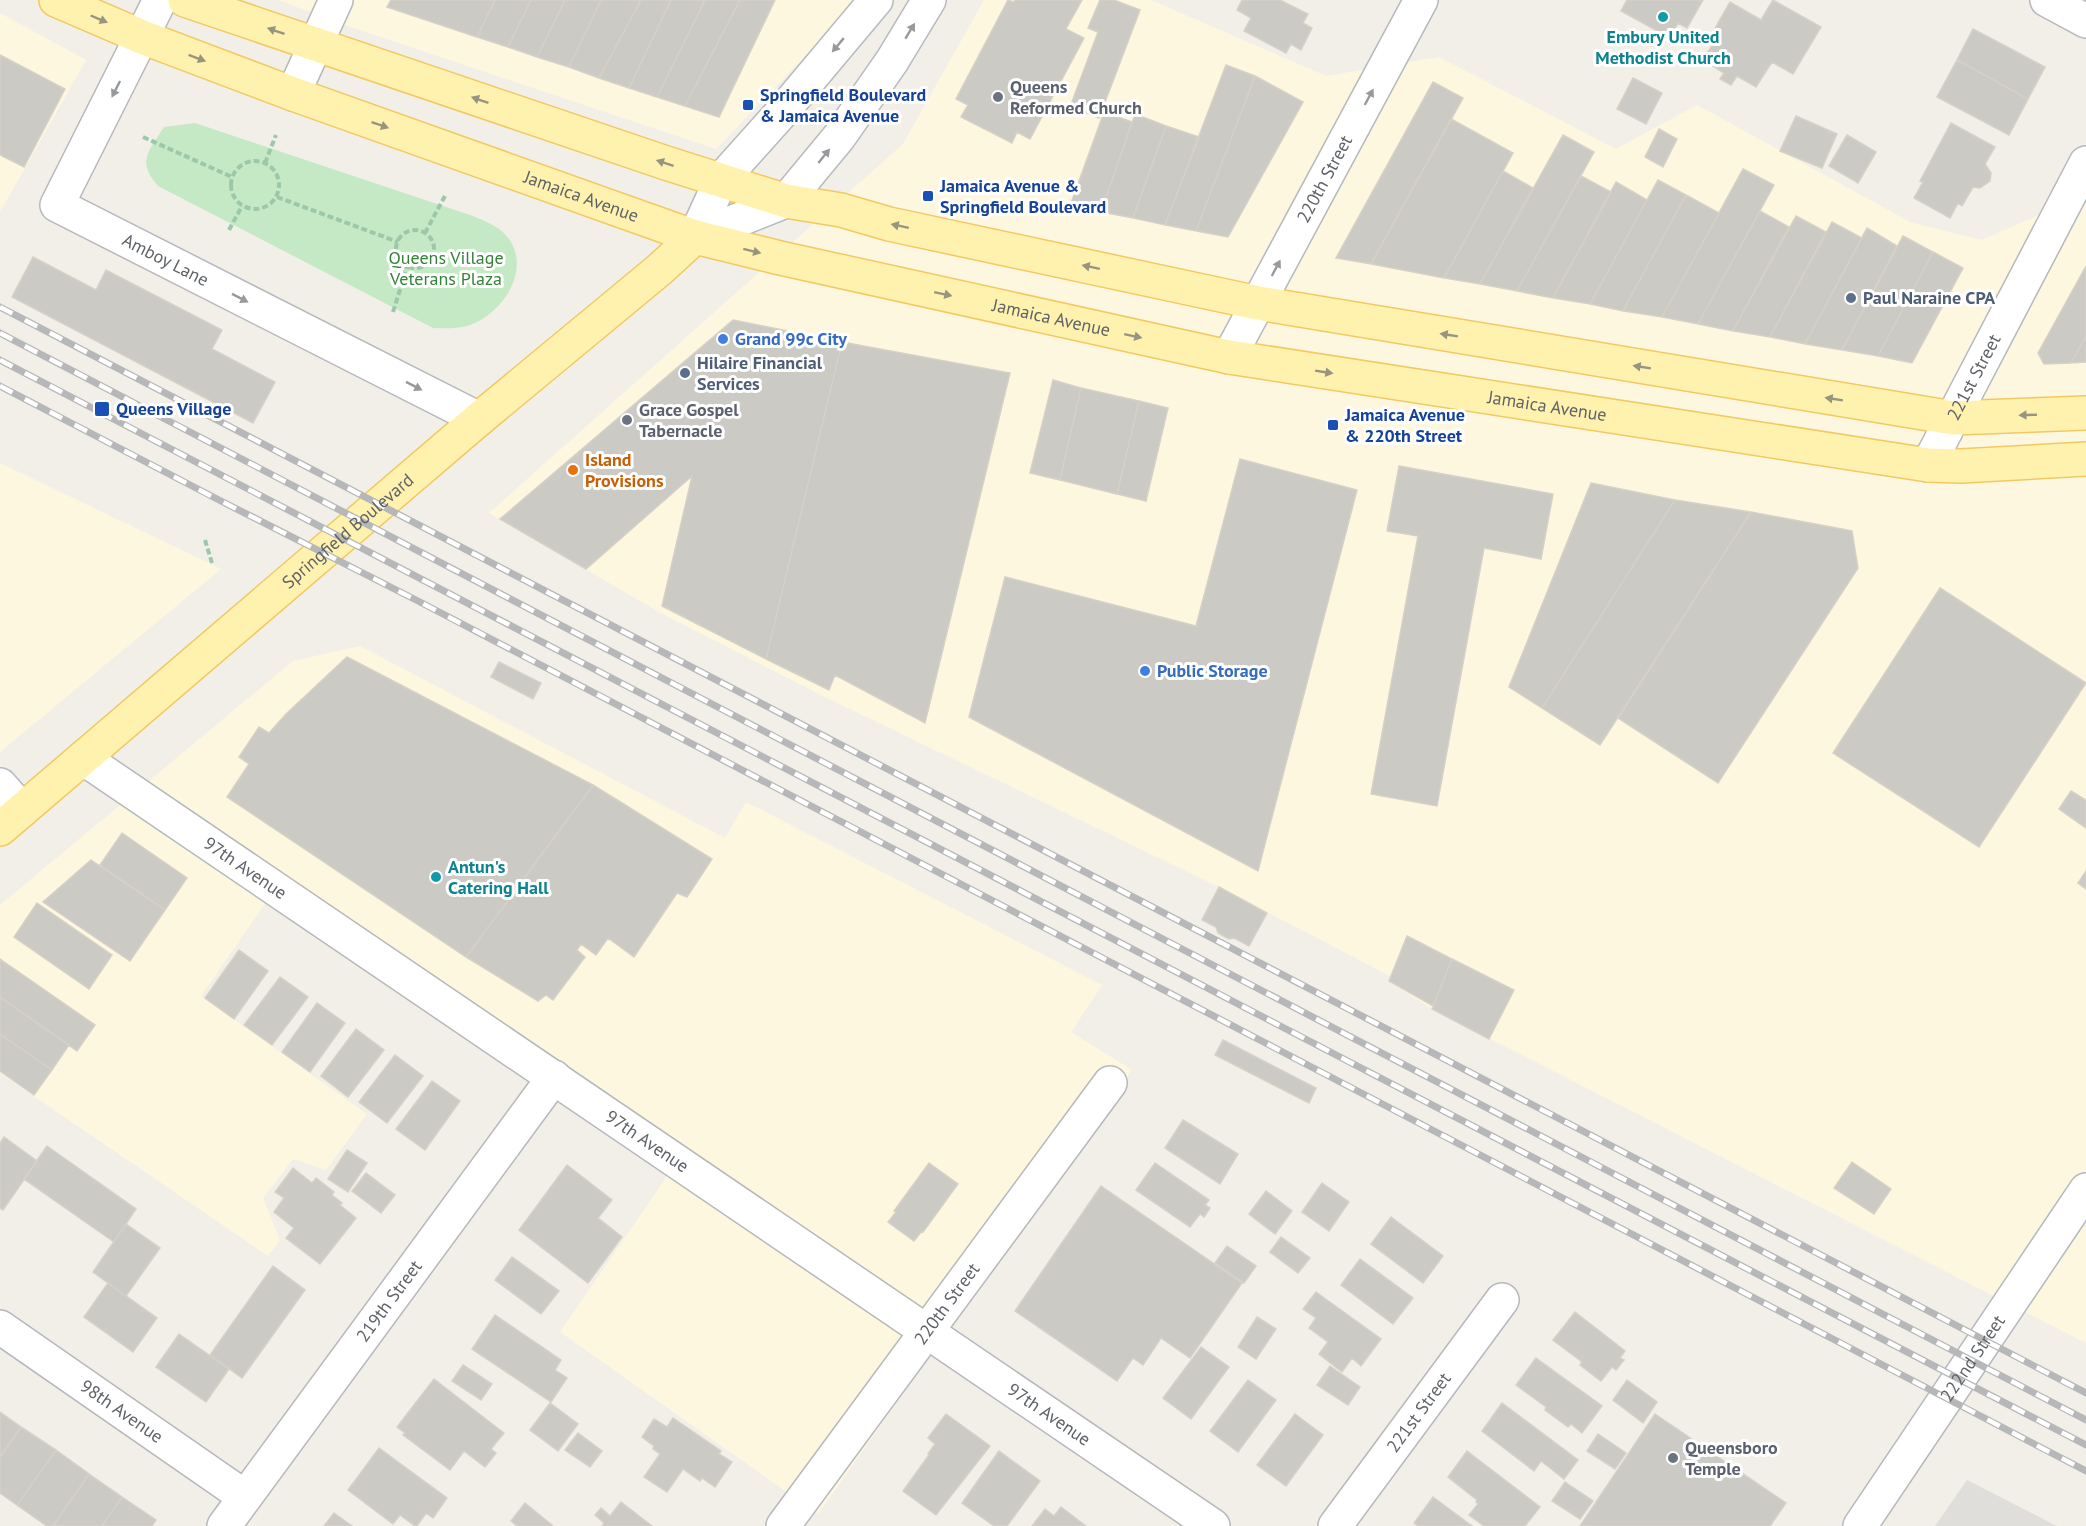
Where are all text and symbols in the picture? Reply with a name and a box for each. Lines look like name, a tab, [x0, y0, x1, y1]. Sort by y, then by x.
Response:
marker: Embury United Methodist Church	[1656, 10, 1670, 24]
one-way arrow	[90, 15, 108, 24]
one-way arrow	[905, 23, 916, 39]
place label: Embury United Methodist Church	[1595, 25, 1731, 69]
one-way arrow	[267, 26, 285, 35]
one-way arrow	[832, 37, 845, 53]
one-way arrow	[188, 54, 206, 63]
place label: Queens Reformed Church	[1010, 75, 1142, 119]
one-way arrow	[111, 81, 120, 98]
place label: Springfield Boulevard & Jamaica Avenue	[760, 83, 926, 127]
one-way arrow	[1364, 88, 1374, 105]
marker: Queens Reformed Church	[991, 90, 1005, 104]
one-way arrow	[471, 95, 489, 105]
marker: Springfield Boulevard & Jamaica Avenue	[741, 98, 755, 112]
one-way arrow	[371, 120, 389, 130]
street label: 220th Street	[1291, 131, 1357, 227]
one-way arrow	[818, 148, 831, 164]
one-way arrow	[656, 158, 674, 167]
street label: Jamaica Avenue	[520, 165, 642, 227]
place label: Jamaica Avenue & Springfield Boulevard	[939, 174, 1106, 218]
marker: Jamaica Avenue & Springfield Boulevard	[921, 189, 935, 203]
one-way arrow	[891, 221, 910, 230]
street label: Amboy Lane	[119, 228, 213, 291]
park label: Queens Village Veterans Plaza	[388, 246, 504, 290]
one-way arrow	[743, 247, 761, 257]
one-way arrow	[1271, 260, 1281, 277]
one-way arrow	[1081, 262, 1100, 271]
place label: Paul Naraine CPA	[1863, 286, 1995, 309]
one-way arrow	[933, 289, 952, 299]
marker: Paul Naraine CPA	[1844, 291, 1858, 305]
one-way arrow	[232, 293, 249, 303]
street label: Jamaica Avenue	[989, 293, 1112, 341]
place label: Grand 99c City	[735, 327, 847, 350]
one-way arrow	[1440, 330, 1459, 339]
street label: 221st Street	[1941, 330, 2005, 424]
one-way arrow	[1124, 331, 1142, 341]
marker: Grand 99c City	[716, 332, 730, 346]
place label: Hilaire Financial Services	[697, 351, 823, 395]
one-way arrow	[1632, 362, 1651, 371]
marker: Hilaire Financial Services	[678, 366, 692, 380]
one-way arrow	[1315, 368, 1334, 377]
one-way arrow	[405, 381, 423, 391]
street label: Jamaica Avenue	[1485, 385, 1608, 426]
one-way arrow	[1825, 394, 1844, 403]
place label: Queens Village	[116, 397, 231, 420]
place label: Grace Gospel Tabernacle	[639, 398, 739, 442]
marker: Queens Village	[93, 400, 111, 418]
place label: Jamaica Avenue & 220th Street	[1344, 403, 1465, 447]
one-way arrow	[2018, 411, 2037, 420]
marker: Grace Gospel Tabernacle	[620, 413, 634, 427]
marker: Jamaica Avenue & 220th Street	[1326, 418, 1340, 432]
place label: Island Provisions	[585, 448, 664, 492]
marker: Island Provisions	[566, 463, 580, 477]
street label: Springfield Boulevard	[277, 468, 418, 593]
place label: Public Storage	[1157, 659, 1268, 682]
marker: Public Storage	[1138, 664, 1152, 678]
street label: 97th Avenue	[199, 831, 291, 904]
place label: Antun's Catering Hall	[448, 855, 549, 899]
marker: Antun's Catering Hall	[429, 870, 443, 884]
street label: 97th Avenue	[601, 1105, 693, 1177]
street label: 219th Street	[351, 1255, 427, 1346]
street label: 220th Street	[909, 1258, 984, 1349]
street label: 222nd Street	[1935, 1310, 2010, 1406]
street label: 221st Street	[1381, 1368, 1456, 1457]
street label: 98th Avenue	[76, 1374, 168, 1448]
street label: 97th Avenue	[1003, 1378, 1095, 1451]
place label: Queensboro Temple	[1685, 1436, 1778, 1480]
marker: Queensboro Temple	[1666, 1451, 1680, 1465]

